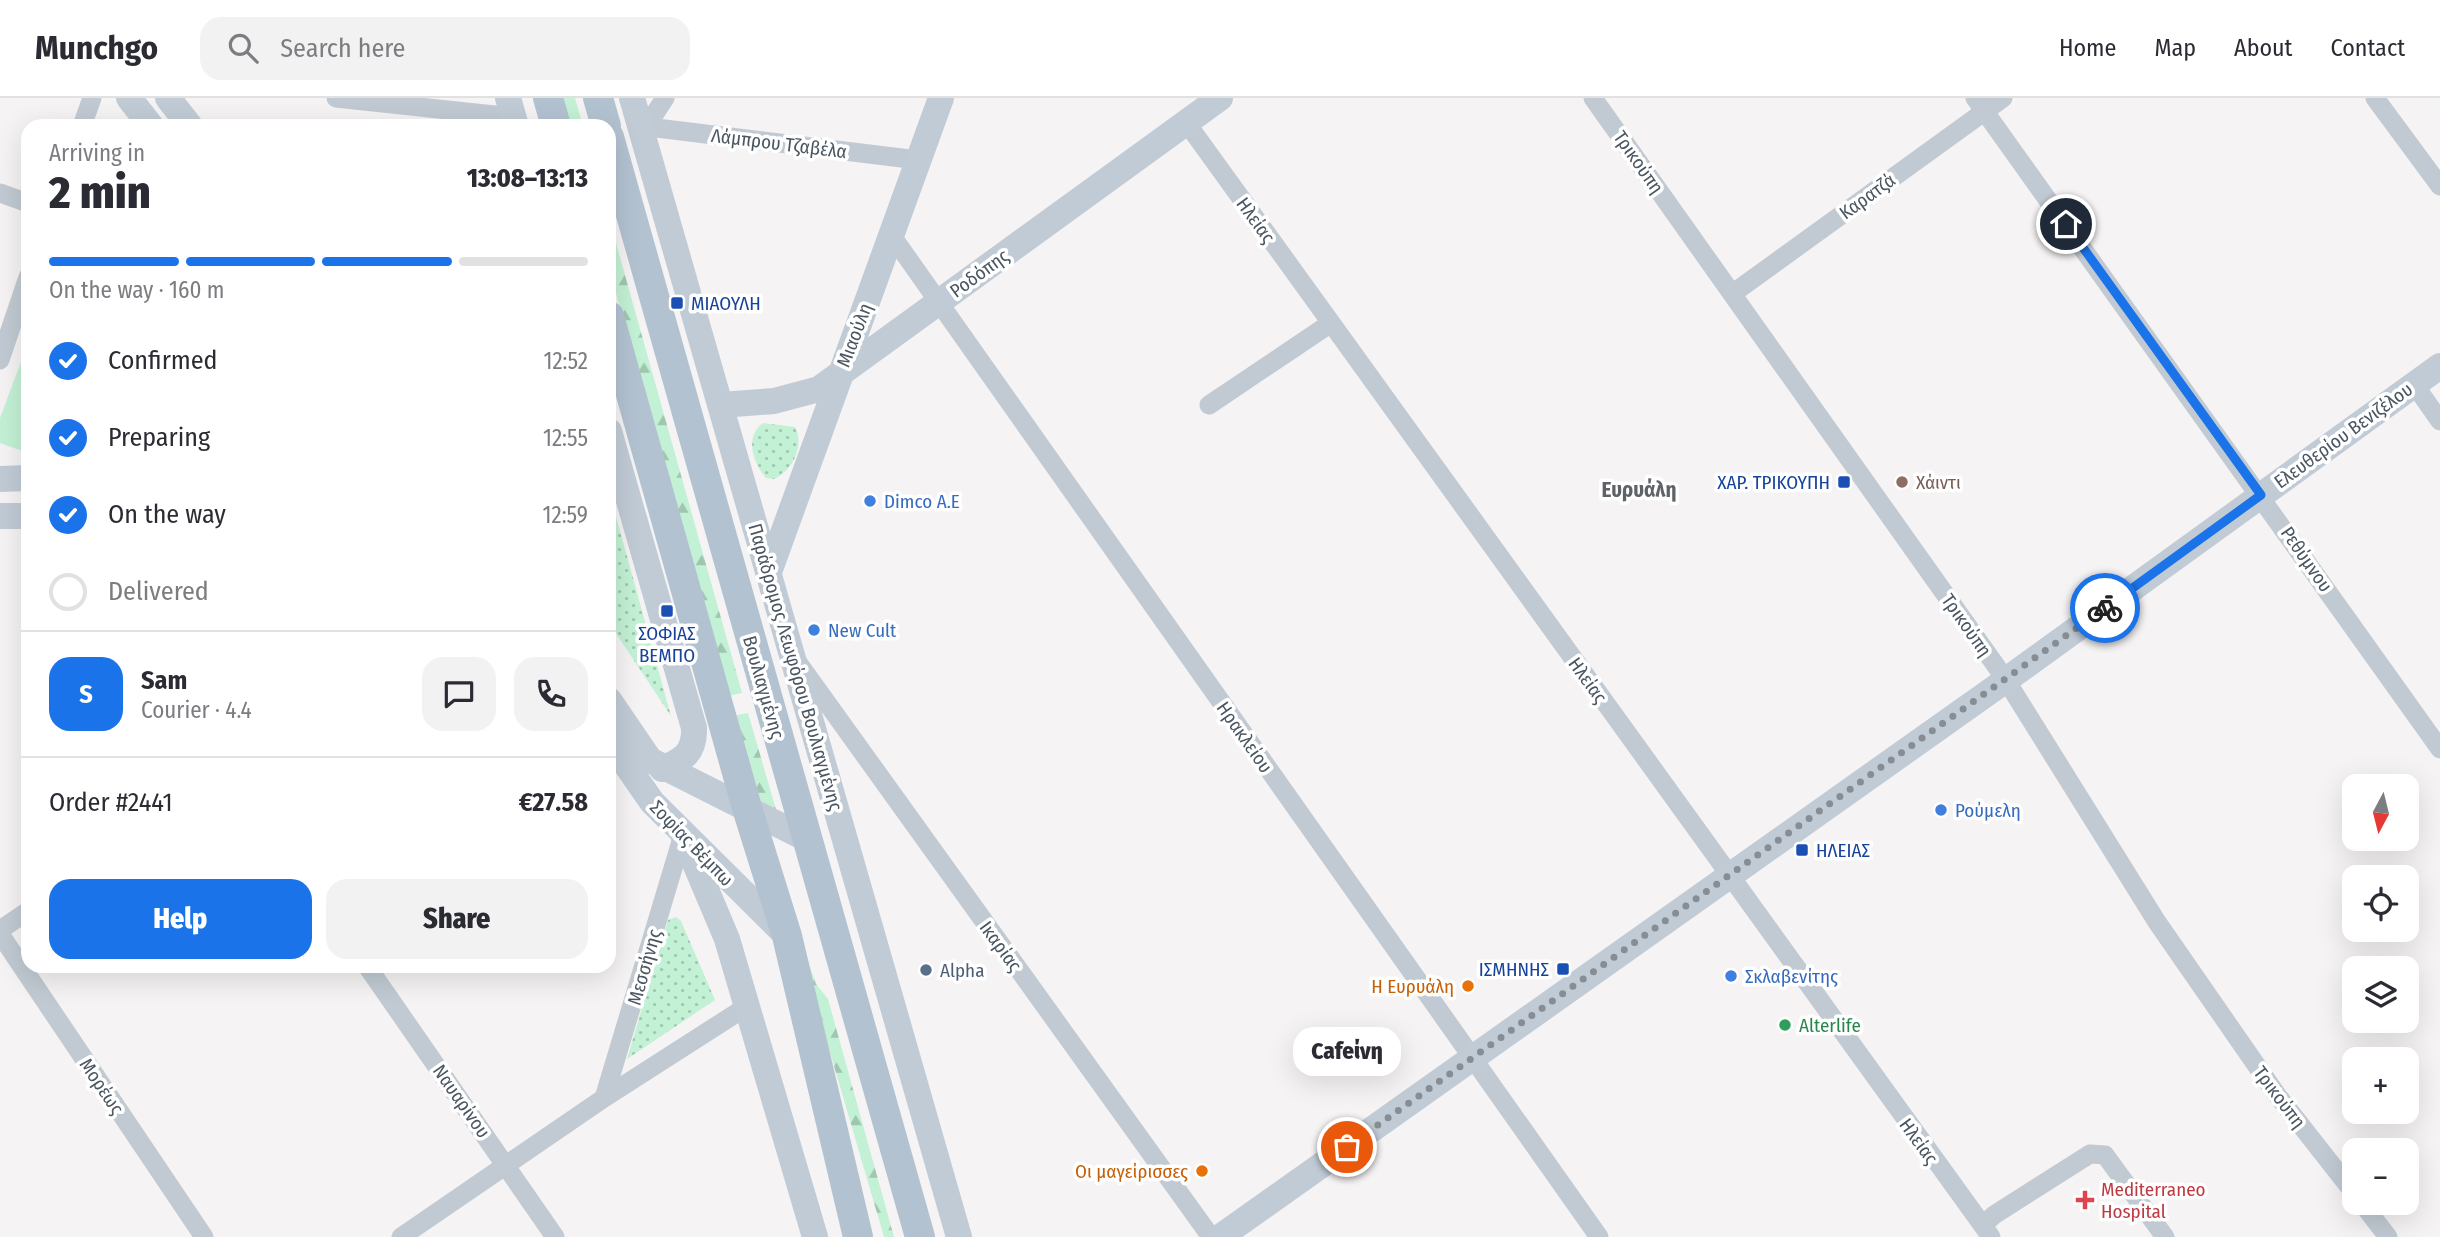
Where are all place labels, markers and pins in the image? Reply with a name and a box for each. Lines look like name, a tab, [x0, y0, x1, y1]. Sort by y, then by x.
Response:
pin	[2036, 194, 2096, 254]
place label: ΜΙΑΟΥΛΗ	[691, 292, 761, 315]
marker: ΜΙΑΟΥΛΗ	[669, 295, 685, 311]
place label: ΧΑΡ. ΤΡΙΚΟΥΠΗ	[1717, 471, 1830, 494]
place label: Χάιντι	[1916, 471, 1961, 494]
marker: ΧΑΡ. ΤΡΙΚΟΥΠΗ	[1836, 474, 1852, 490]
marker: Χάιντι	[1894, 474, 1910, 490]
place label: Dimco Α.Ε	[884, 490, 960, 513]
marker: Dimco Α.Ε	[862, 493, 878, 509]
marker: ΣΟΦΙΑΣ ΒΕΜΠΟ	[659, 603, 675, 619]
place label: New Cult	[828, 619, 897, 642]
place label: ΣΟΦΙΑΣ ΒΕΜΠΟ	[638, 622, 696, 667]
marker: New Cult	[806, 622, 822, 638]
place label: Ρούμελη	[1955, 799, 2021, 822]
marker: Ρούμελη	[1933, 802, 1949, 818]
place label: ΗΛΕΙΑΣ	[1816, 839, 1870, 862]
marker: ΗΛΕΙΑΣ	[1794, 842, 1810, 858]
place label: ΙΣΜΗΝΗΣ	[1479, 958, 1549, 981]
place label: Alpha	[940, 959, 984, 982]
marker: ΙΣΜΗΝΗΣ	[1555, 961, 1571, 977]
marker: Alpha	[918, 962, 934, 978]
place label: Σκλαβενίτης	[1745, 965, 1838, 988]
marker: Σκλαβενίτης	[1723, 968, 1739, 984]
place label: Η Ευρυάλη	[1371, 975, 1454, 998]
marker: Η Ευρυάλη	[1460, 978, 1476, 994]
place label: Alterlife	[1799, 1014, 1861, 1037]
marker: Alterlife	[1777, 1017, 1793, 1033]
callout: Cafeίνη	[1293, 1028, 1401, 1077]
pin	[1317, 1117, 1377, 1177]
place label: Οι μαγείρισσες	[1075, 1160, 1188, 1183]
marker: Οι μαγείρισσες	[1194, 1163, 1210, 1179]
place label: Mediterraneo Hospital	[2101, 1178, 2206, 1223]
marker: Mediterraneo Hospital	[2075, 1190, 2095, 1210]

